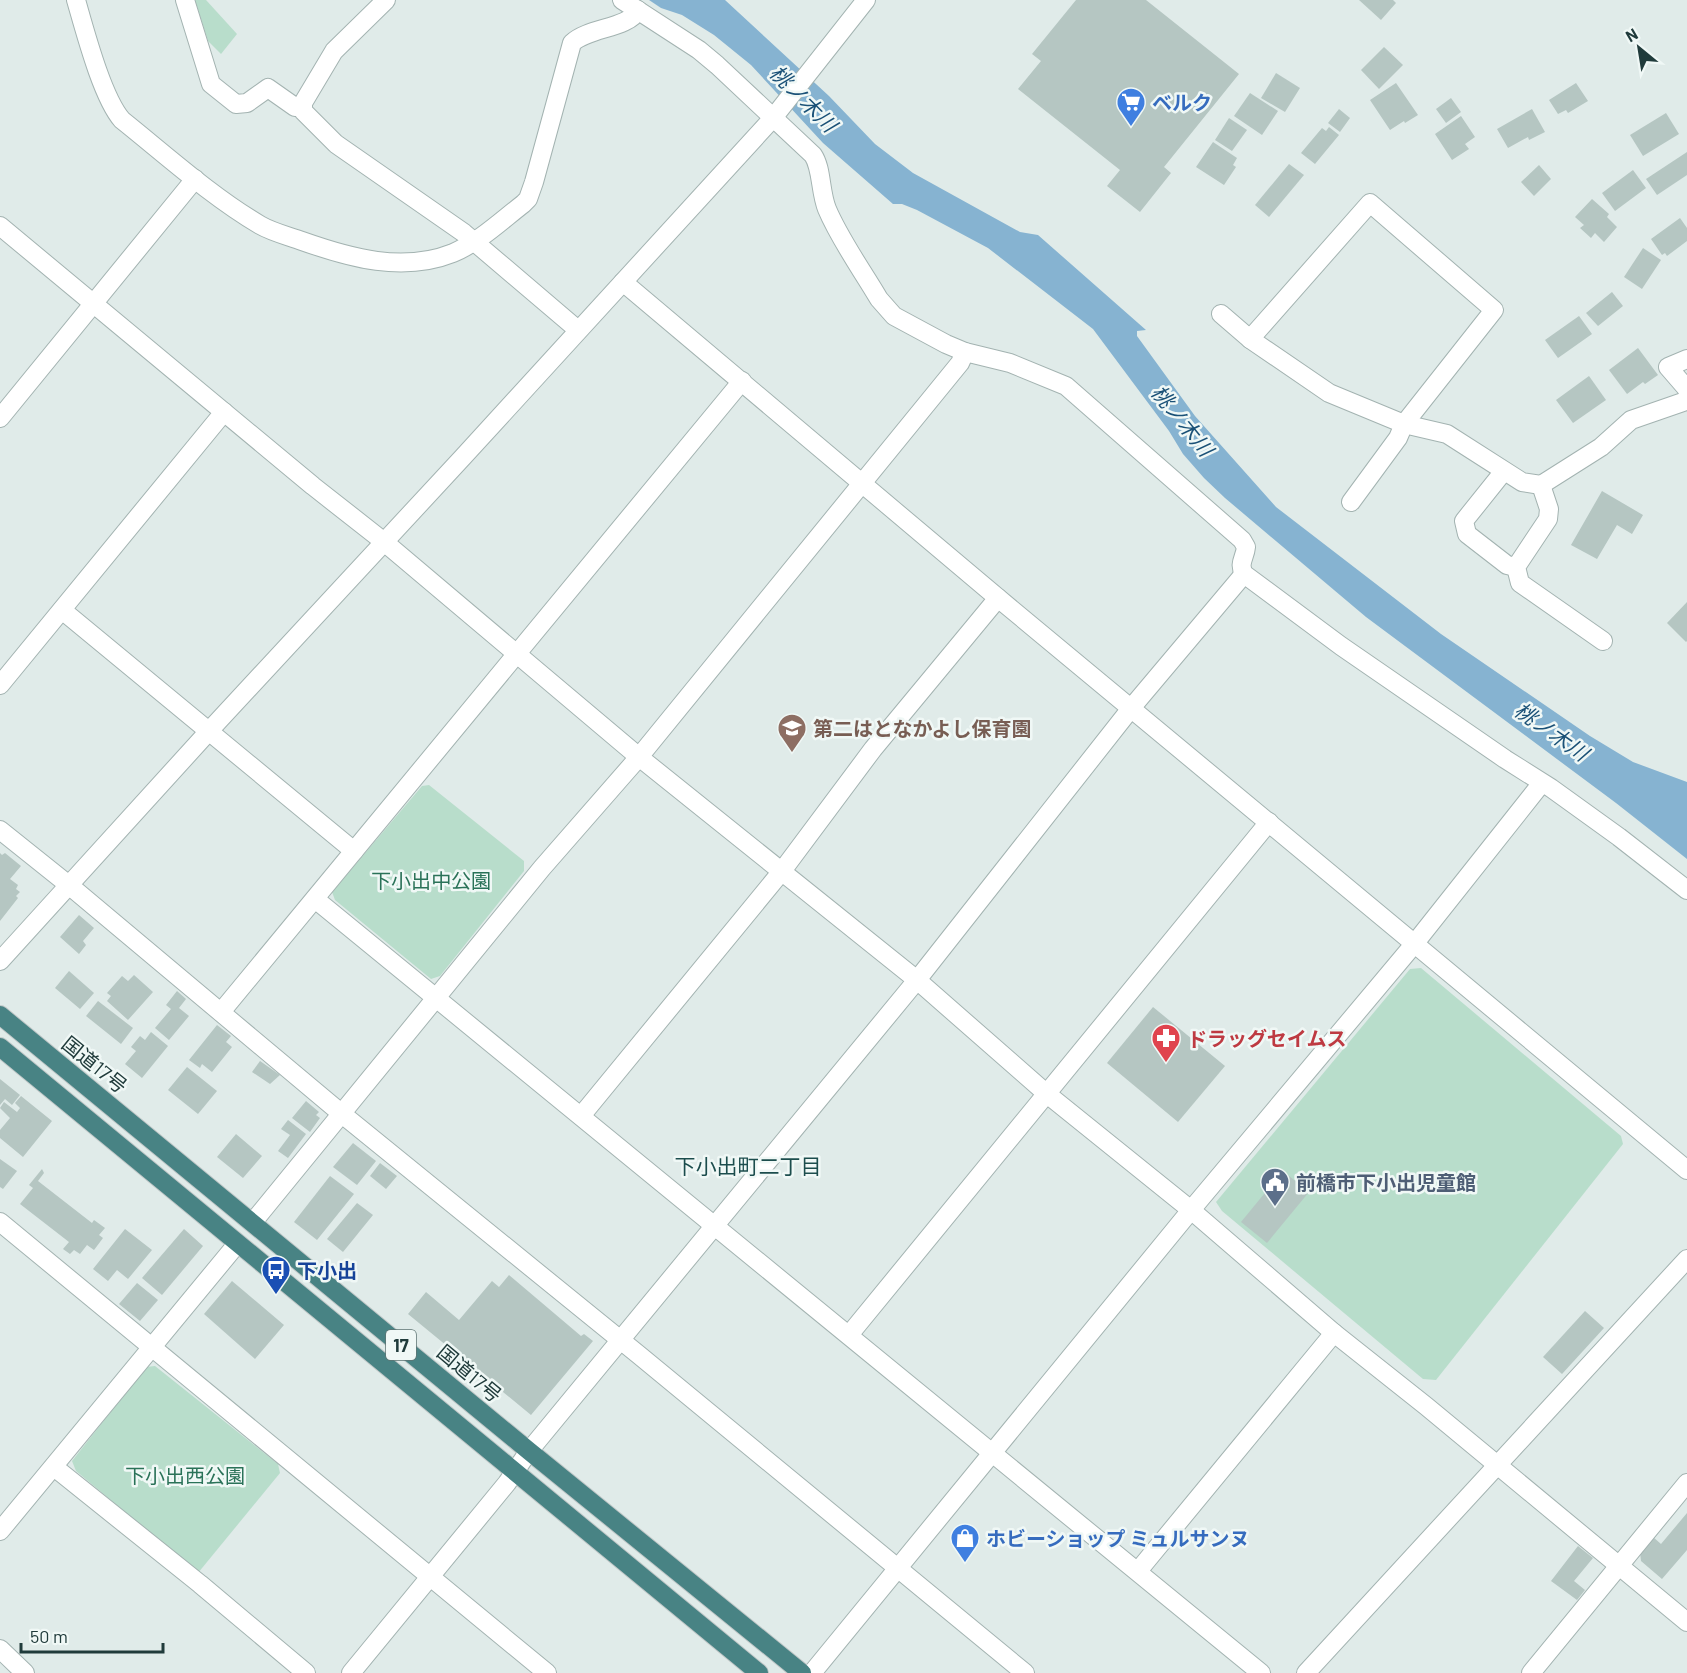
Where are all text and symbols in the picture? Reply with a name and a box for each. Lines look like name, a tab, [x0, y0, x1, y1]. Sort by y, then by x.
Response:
north arrow	[1609, 18, 1669, 78]
text: N	[1622, 24, 1641, 45]
water label: 桃ノ木川	[765, 59, 844, 138]
supermarket icon: ベルク	[1115, 86, 1147, 128]
place label: ベルク	[1152, 90, 1212, 114]
water label: 桃ノ木川	[1147, 379, 1220, 462]
water label: 桃ノ木川	[1510, 697, 1595, 766]
school or university icon: 第二はとなかよし保育園	[776, 712, 808, 754]
place label: 第二はとなかよし保育園	[813, 716, 1031, 740]
park label: 下小出中公園	[371, 868, 491, 892]
pharmacy icon: ドラッグセイムス	[1150, 1022, 1182, 1064]
place label: ドラッグセイムス	[1187, 1026, 1347, 1050]
street label: 国道17号	[58, 1031, 132, 1097]
district label: 下小出町二丁目	[675, 1153, 822, 1178]
public building icon: 前橋市下小出児童館	[1259, 1166, 1291, 1208]
place label: 前橋市下小出児童館	[1296, 1170, 1476, 1194]
bus stop icon: 下小出	[260, 1254, 292, 1296]
place label: 下小出	[297, 1258, 357, 1282]
road number: 17	[386, 1330, 416, 1360]
street label: 国道17号	[433, 1339, 507, 1407]
park label: 下小出西公園	[125, 1463, 245, 1487]
shop icon: ホビーショップ ミュルサンヌ	[949, 1522, 981, 1564]
place label: ホビーショップ ミュルサンヌ	[986, 1526, 1250, 1550]
scale bar	[21, 1616, 164, 1654]
text: 50 m	[30, 1625, 68, 1647]

